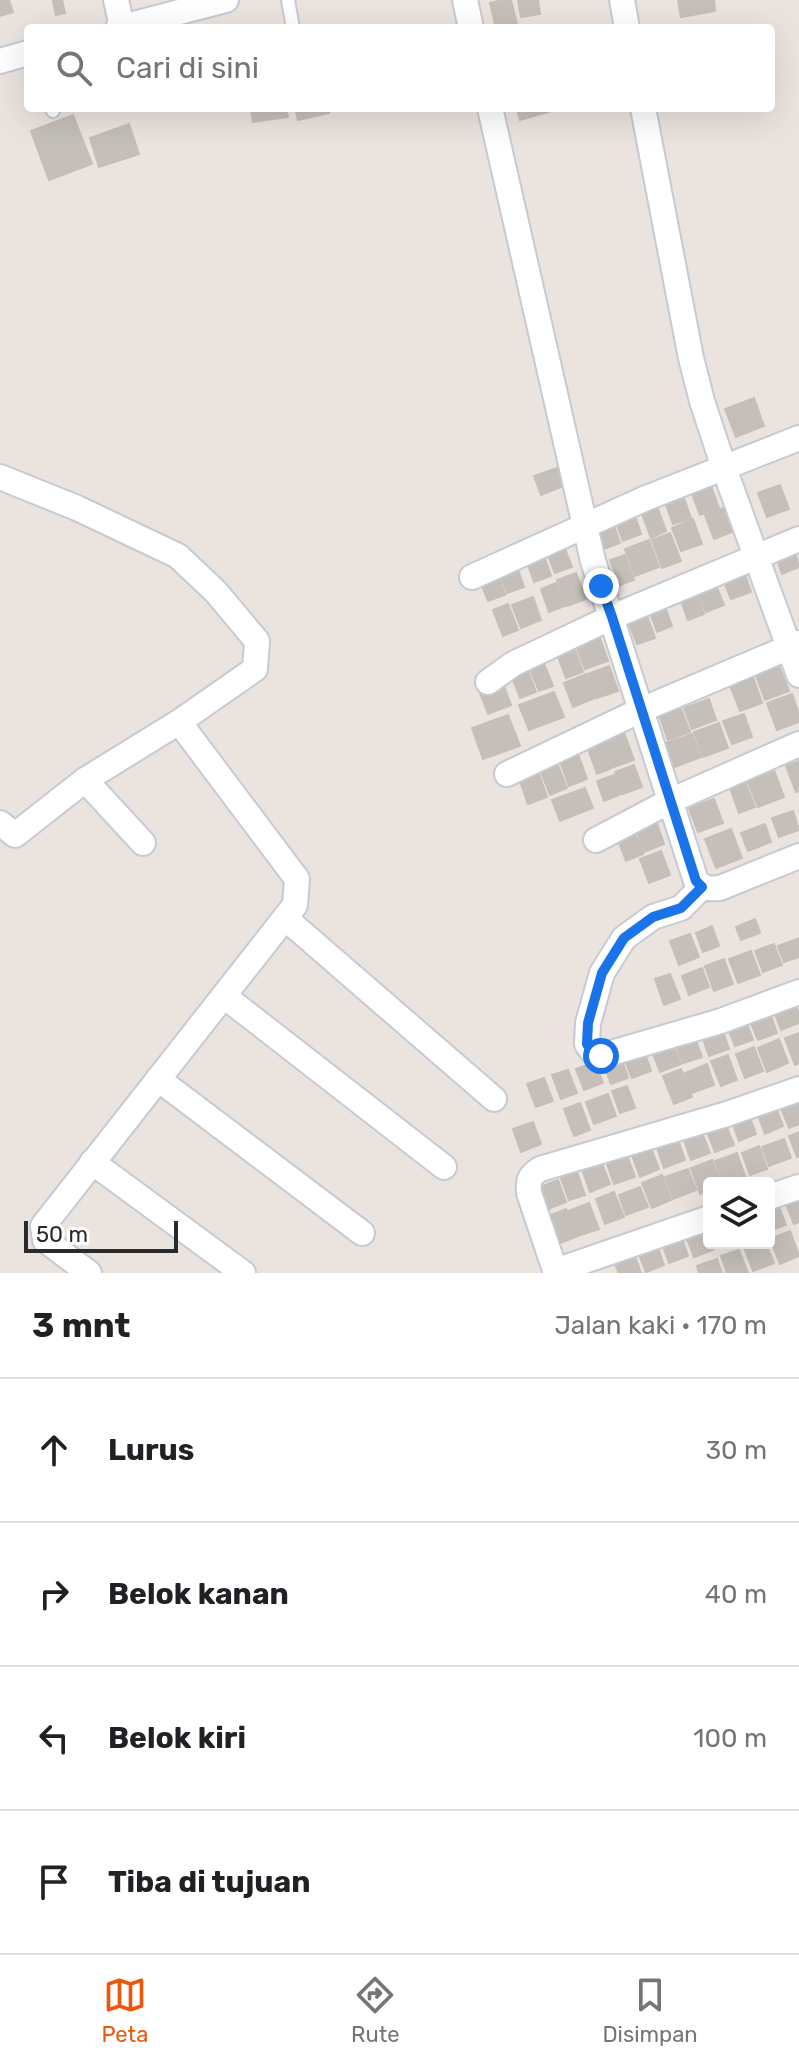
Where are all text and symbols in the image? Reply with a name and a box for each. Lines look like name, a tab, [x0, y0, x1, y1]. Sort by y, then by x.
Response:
search box	[24, 24, 775, 112]
icon: search	[52, 46, 96, 90]
text: Cari di sini	[116, 50, 259, 86]
route end	[583, 568, 619, 604]
route start	[583, 1038, 619, 1074]
map controls	[703, 1177, 775, 1249]
button: layers	[703, 1177, 775, 1249]
scale bar	[24, 1217, 178, 1253]
text: 50 m	[36, 1221, 88, 1248]
text: 3 mnt	[32, 1305, 130, 1346]
text: Jalan kaki · 170 m	[554, 1310, 767, 1341]
icon: ahead	[32, 1428, 76, 1472]
text: Lurus	[108, 1432, 194, 1468]
text: 30 m	[705, 1435, 767, 1466]
icon: right	[32, 1572, 76, 1616]
text: Belok kanan	[108, 1576, 289, 1612]
text: 40 m	[705, 1579, 767, 1610]
icon: left	[32, 1716, 76, 1760]
text: Belok kiri	[108, 1720, 246, 1756]
text: 100 m	[693, 1723, 767, 1754]
icon: arrive	[32, 1860, 76, 1904]
text: Tiba di tujuan	[108, 1864, 310, 1900]
tab: Peta	[101, 1973, 148, 2048]
tab: Rute	[351, 1973, 400, 2048]
tab: Disimpan	[602, 1973, 698, 2048]

